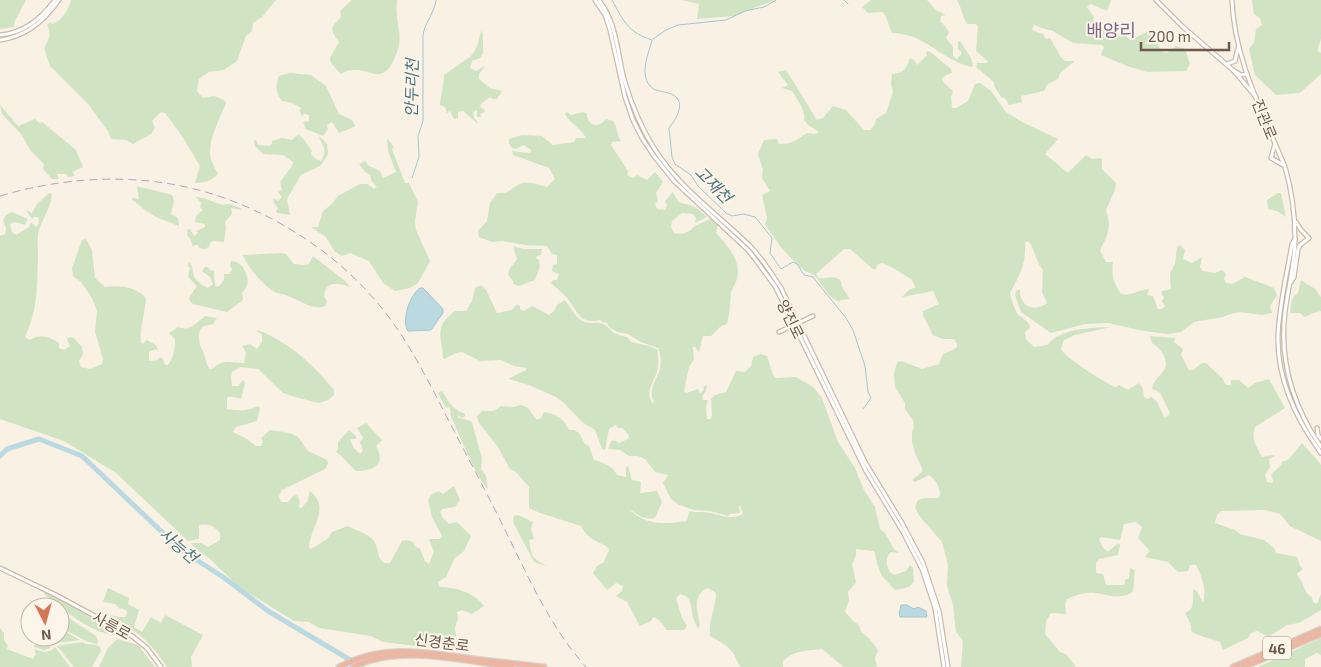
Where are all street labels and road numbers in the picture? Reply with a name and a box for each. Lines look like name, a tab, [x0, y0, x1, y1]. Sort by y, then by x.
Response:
street label: 진관로	[1249, 96, 1281, 142]
street label: 양진로	[774, 296, 808, 342]
street label: 사릉로	[90, 607, 134, 643]
street label: 신경춘로	[414, 630, 470, 654]
road number: 46	[1263, 636, 1291, 660]

